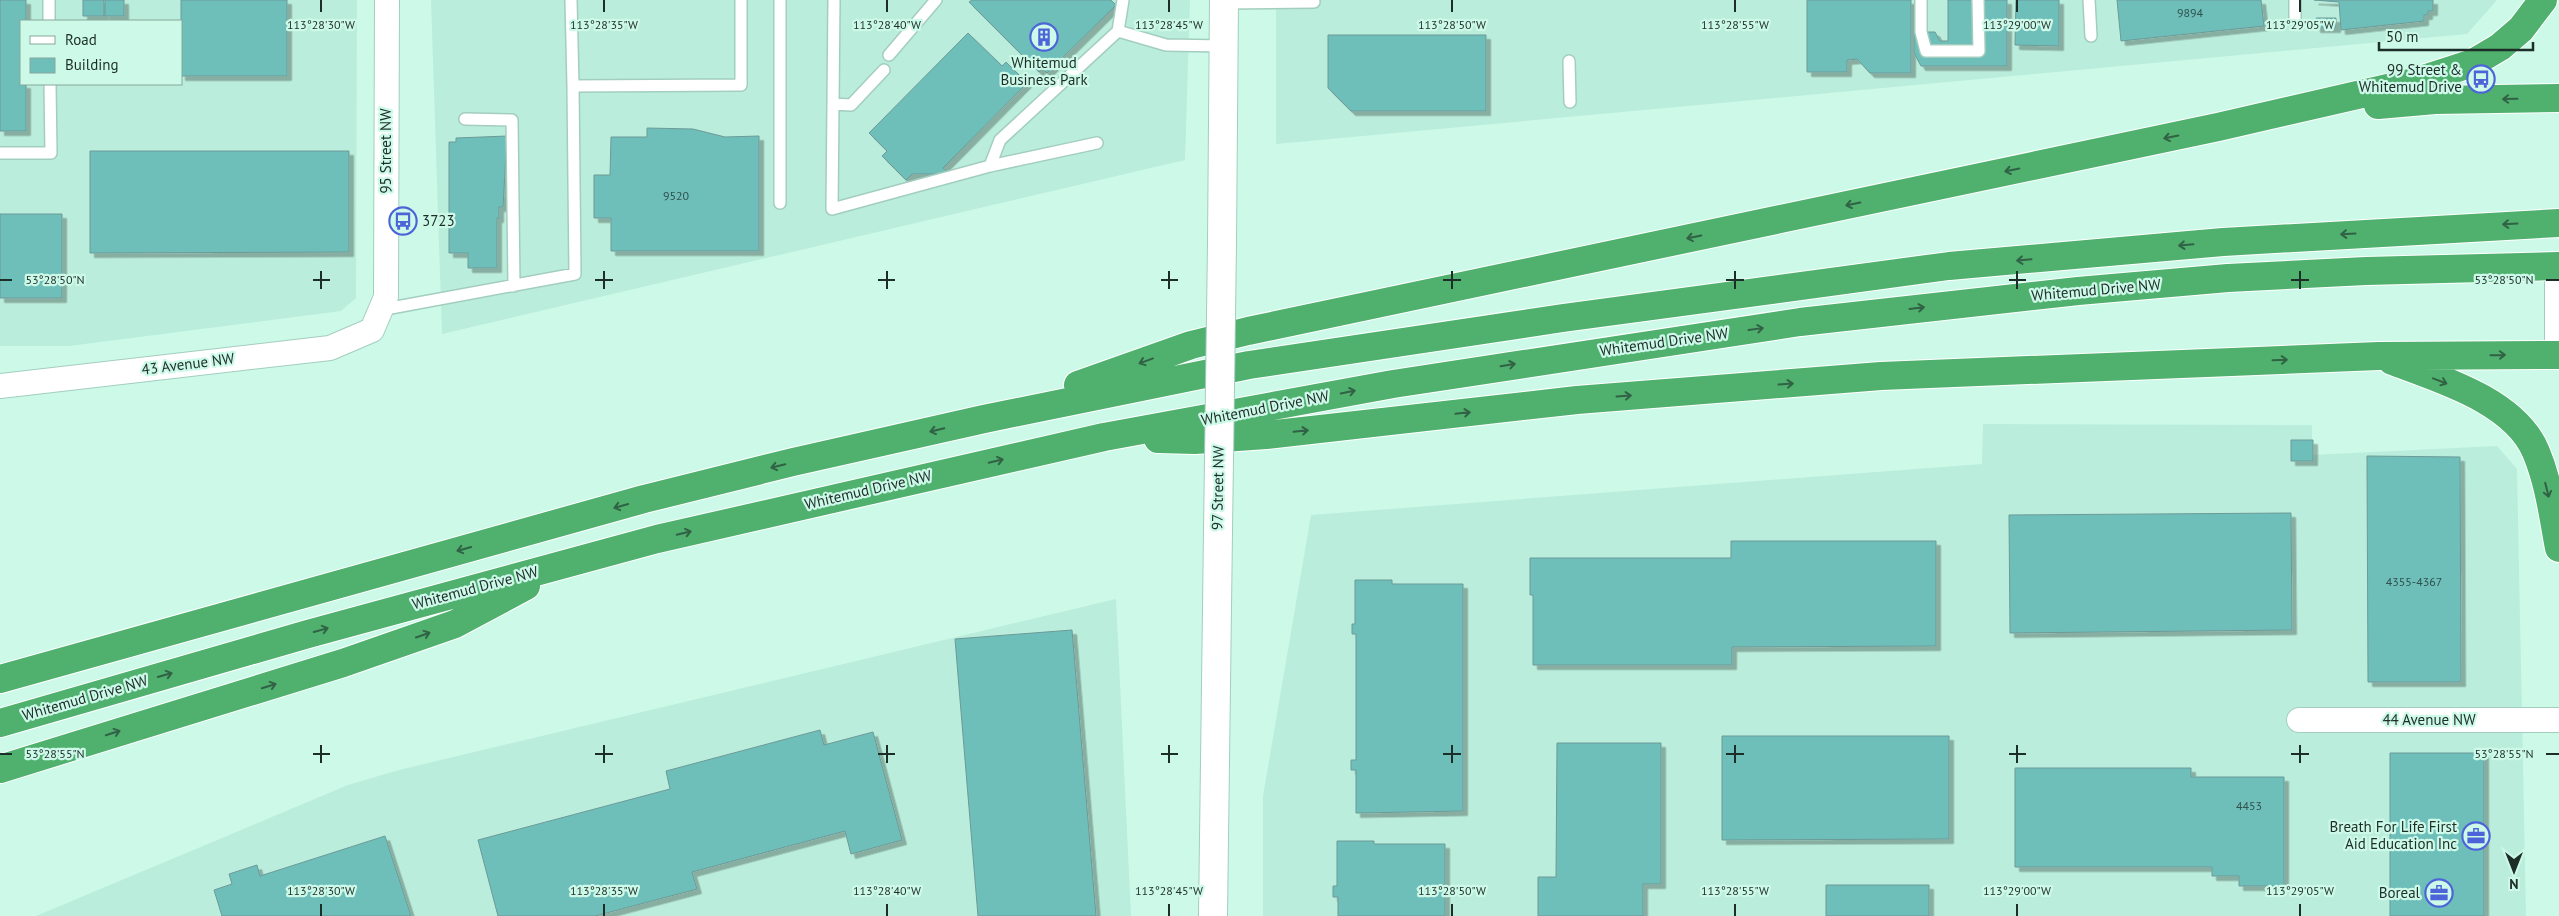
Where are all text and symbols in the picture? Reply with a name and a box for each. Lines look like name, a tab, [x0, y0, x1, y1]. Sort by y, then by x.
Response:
house number: 9894	[2177, 5, 2204, 20]
text: 113°28'30"W	[287, 17, 355, 32]
text: 113°28'35"W	[570, 17, 638, 32]
text: 113°28'40"W	[853, 17, 921, 32]
text: 113°28'45"W	[1135, 17, 1203, 32]
text: 113°28'50"W	[1418, 17, 1486, 32]
text: 113°28'55"W	[1701, 17, 1769, 32]
text: 113°29'00"W	[1983, 17, 2051, 32]
text: 113°29'05"W	[2266, 17, 2334, 32]
legend	[20, 20, 182, 85]
scale bar	[2379, 20, 2533, 52]
building icon: Whitemud Business Park	[1029, 22, 1059, 52]
text: 50 m	[2386, 27, 2419, 46]
text: Road	[65, 30, 97, 49]
place label: Whitemud Business Park	[1000, 53, 1088, 89]
text: Building	[65, 55, 119, 74]
place label: 99 Street & Whitemud Drive	[2359, 60, 2462, 96]
bus stop icon: 99 Street & Whitemud Drive	[2466, 64, 2496, 94]
one-way arrow	[2503, 94, 2519, 104]
street label: 95 Street NW	[376, 108, 395, 194]
one-way arrow	[2163, 133, 2179, 142]
one-way arrow	[2004, 166, 2020, 175]
house number: 9520	[663, 188, 690, 203]
one-way arrow	[1845, 199, 1861, 209]
bus stop icon: 3723	[388, 206, 418, 236]
place label: 3723	[422, 211, 455, 230]
one-way arrow	[2503, 220, 2519, 229]
one-way arrow	[2340, 230, 2356, 239]
one-way arrow	[1686, 233, 1702, 242]
one-way arrow	[2178, 240, 2194, 250]
one-way arrow	[2016, 255, 2032, 265]
text: 53°28'50"N	[25, 272, 85, 287]
text: 53°28'50"N	[2474, 272, 2534, 287]
street label: Whitemud Drive NW	[2031, 274, 2162, 305]
one-way arrow	[1909, 303, 1925, 313]
street label: Whitemud Drive NW	[1598, 323, 1730, 360]
one-way arrow	[1747, 324, 1763, 334]
street label: 43 Avenue NW	[141, 348, 236, 379]
one-way arrow	[2489, 350, 2505, 360]
one-way arrow	[2272, 356, 2288, 365]
one-way arrow	[1138, 357, 1154, 366]
one-way arrow	[1500, 360, 1516, 370]
one-way arrow	[2432, 377, 2448, 386]
one-way arrow	[1778, 379, 1794, 388]
street label: Whitemud Drive NW	[1199, 386, 1331, 429]
one-way arrow	[1340, 387, 1356, 397]
one-way arrow	[1616, 392, 1632, 401]
one-way arrow	[1454, 408, 1470, 418]
one-way arrow	[929, 426, 945, 435]
one-way arrow	[1293, 426, 1309, 436]
street label: 97 Street NW	[1207, 445, 1228, 530]
one-way arrow	[987, 456, 1003, 465]
one-way arrow	[771, 462, 787, 471]
street label: Whitemud Drive NW	[803, 466, 934, 513]
one-way arrow	[2543, 481, 2553, 497]
one-way arrow	[613, 501, 629, 511]
one-way arrow	[676, 528, 692, 537]
one-way arrow	[457, 545, 473, 554]
street label: Whitemud Drive NW	[410, 561, 541, 613]
house number: 4355-4367	[2386, 574, 2442, 589]
one-way arrow	[312, 625, 328, 635]
one-way arrow	[415, 630, 430, 639]
street label: Whitemud Drive NW	[20, 670, 150, 725]
one-way arrow	[156, 670, 172, 680]
one-way arrow	[260, 680, 276, 690]
street label: 44 Avenue NW	[2382, 710, 2476, 729]
one-way arrow	[105, 727, 121, 737]
text: 53°28'55"N	[25, 746, 85, 761]
text: 53°28'55"N	[2474, 746, 2534, 761]
house number: 4453	[2236, 798, 2262, 813]
place label: Breath For Life First Aid Education Inc	[2330, 817, 2457, 853]
office icon: Breath For Life First Aid Education Inc	[2461, 821, 2491, 851]
north arrow	[2489, 846, 2539, 896]
text: N	[2509, 875, 2519, 893]
office icon: Boreal	[2424, 878, 2454, 908]
text: 113°28'30"W	[287, 883, 355, 898]
text: 113°28'35"W	[570, 883, 638, 898]
text: 113°28'40"W	[853, 883, 921, 898]
text: 113°28'45"W	[1135, 883, 1203, 898]
text: 113°28'50"W	[1418, 883, 1486, 898]
text: 113°28'55"W	[1701, 883, 1769, 898]
text: 113°29'00"W	[1983, 883, 2051, 898]
text: 113°29'05"W	[2266, 883, 2334, 898]
place label: Boreal	[2379, 883, 2421, 902]

